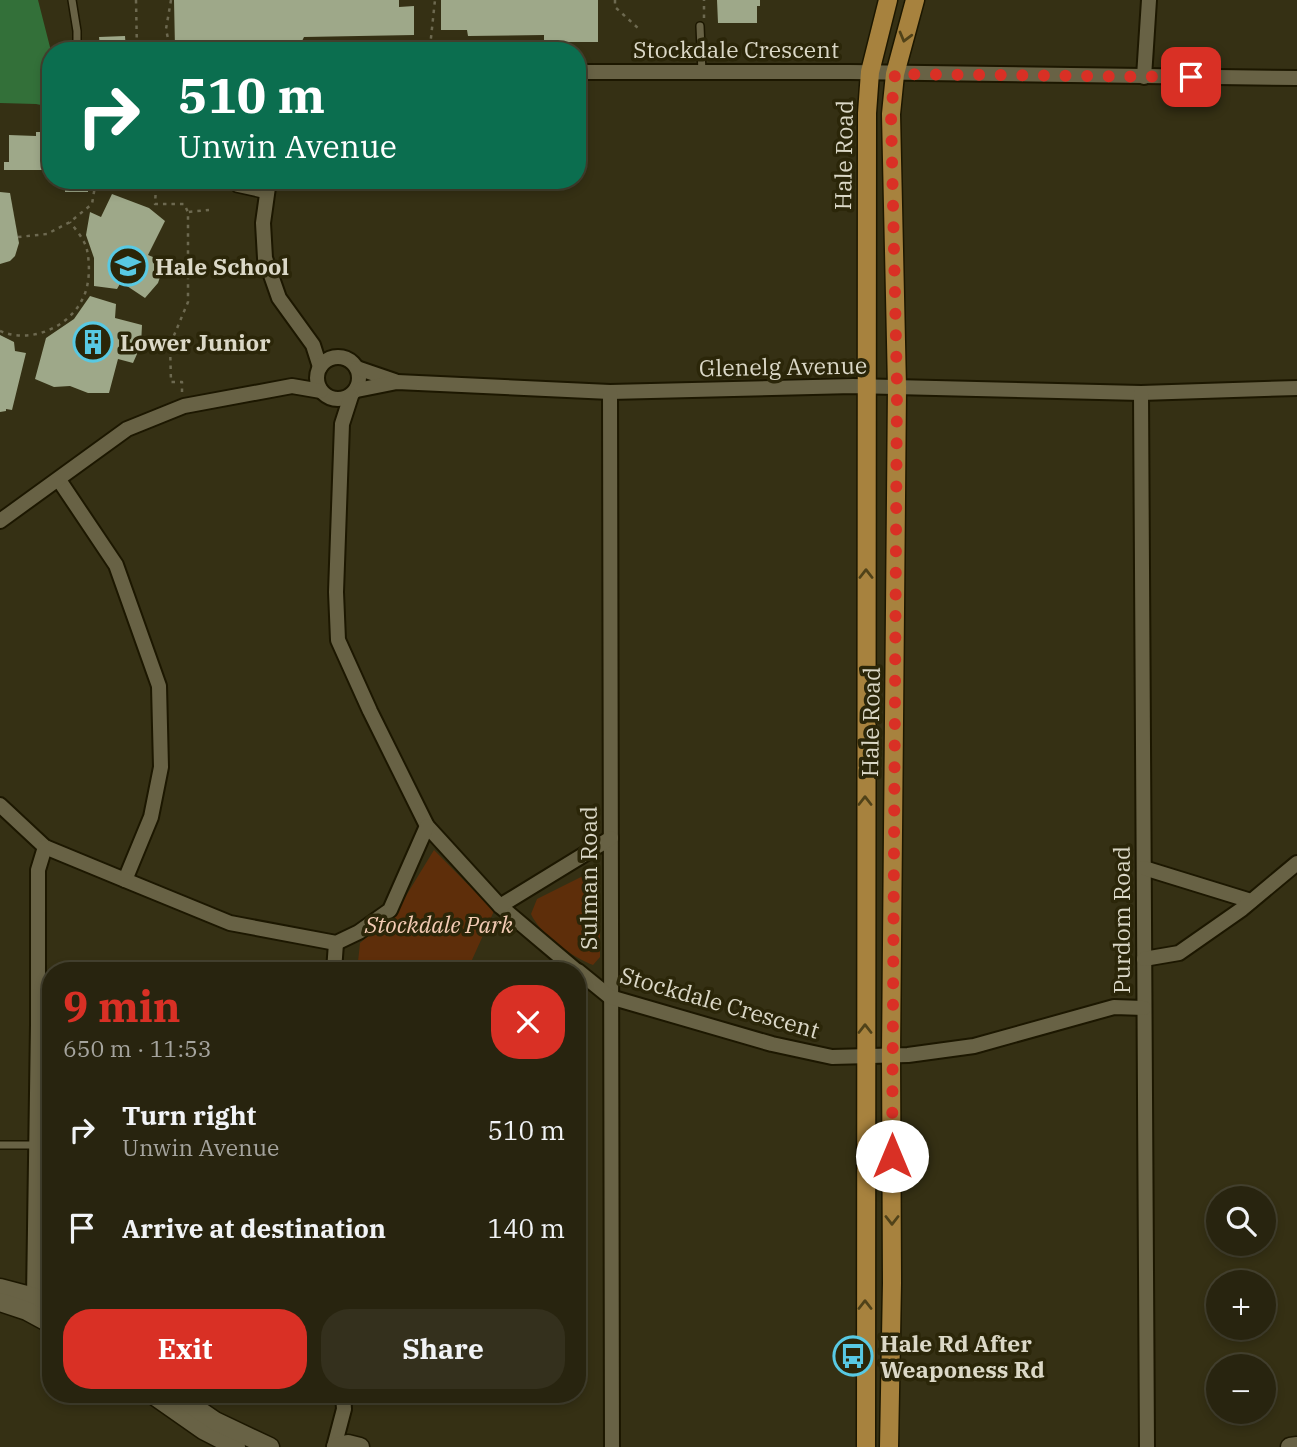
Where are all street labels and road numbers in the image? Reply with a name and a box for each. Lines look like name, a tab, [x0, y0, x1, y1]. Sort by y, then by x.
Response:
street label: Stockdale Crescent	[633, 34, 839, 64]
street label: Hale Road	[827, 100, 859, 210]
street label: Glenelg Avenue	[699, 350, 867, 382]
street label: Hale Road	[854, 667, 886, 777]
street label: Sulman Road	[573, 806, 603, 950]
street label: Purdom Road	[1106, 846, 1136, 994]
street label: Stockdale Crescent	[617, 959, 823, 1045]

